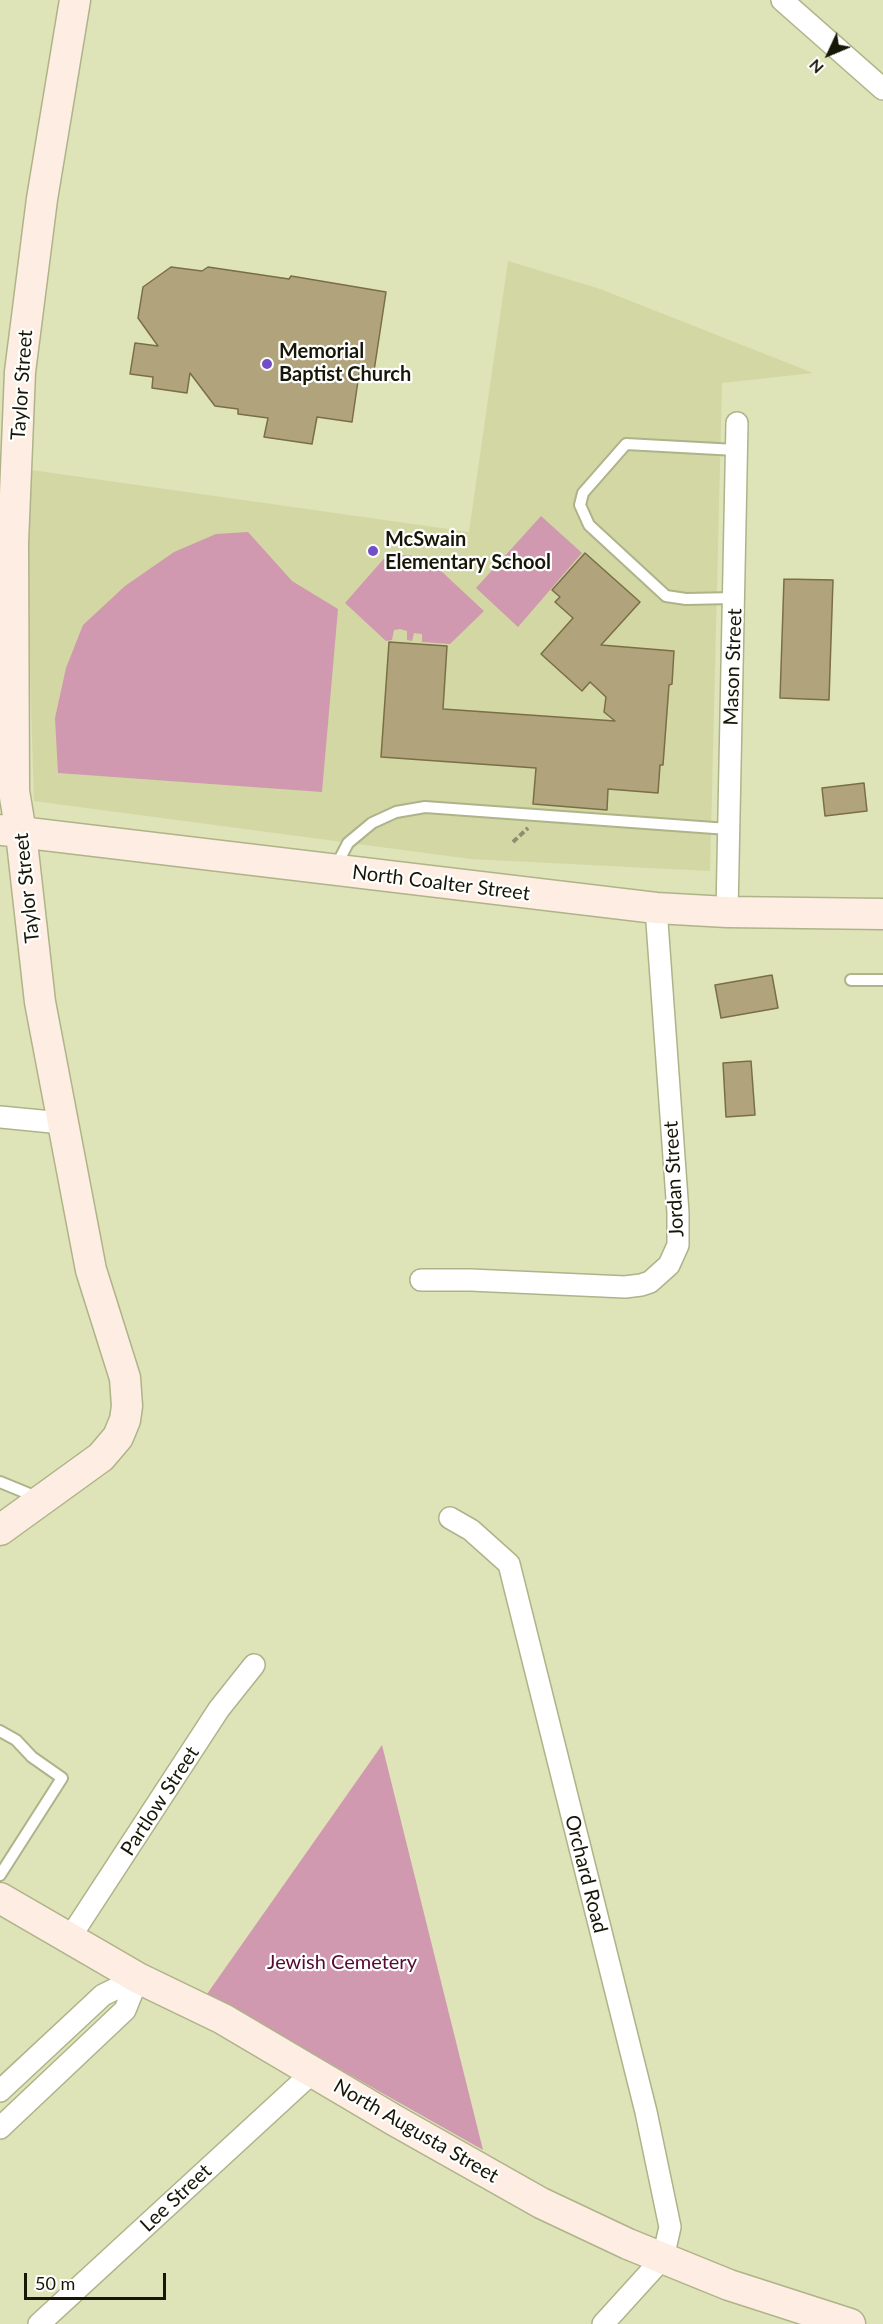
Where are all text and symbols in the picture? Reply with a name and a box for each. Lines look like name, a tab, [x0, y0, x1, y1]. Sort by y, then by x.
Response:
north arrow	[799, 24, 859, 84]
text: N	[805, 56, 827, 78]
street label: Taylor Street	[6, 329, 38, 441]
place label: Memorial Baptist Church	[279, 340, 411, 387]
marker: Memorial Baptist Church	[260, 357, 274, 371]
place label: McSwain Elementary School	[385, 528, 551, 575]
marker: McSwain Elementary School	[366, 544, 380, 558]
street label: Mason Street	[719, 608, 747, 726]
street label: Taylor Street	[9, 832, 45, 944]
street label: North Coalter Street	[351, 860, 531, 906]
street label: Jordan Street	[659, 1120, 689, 1238]
street label: Partlow Street	[116, 1742, 204, 1860]
street label: Orchard Road	[560, 1812, 612, 1936]
park label: Jewish Cemetery	[267, 1951, 417, 1975]
street label: North Augusta Street	[329, 2074, 503, 2188]
street label: Lee Street	[135, 2159, 217, 2237]
scale bar	[27, 2261, 170, 2299]
text: 50 m	[35, 2272, 75, 2294]

